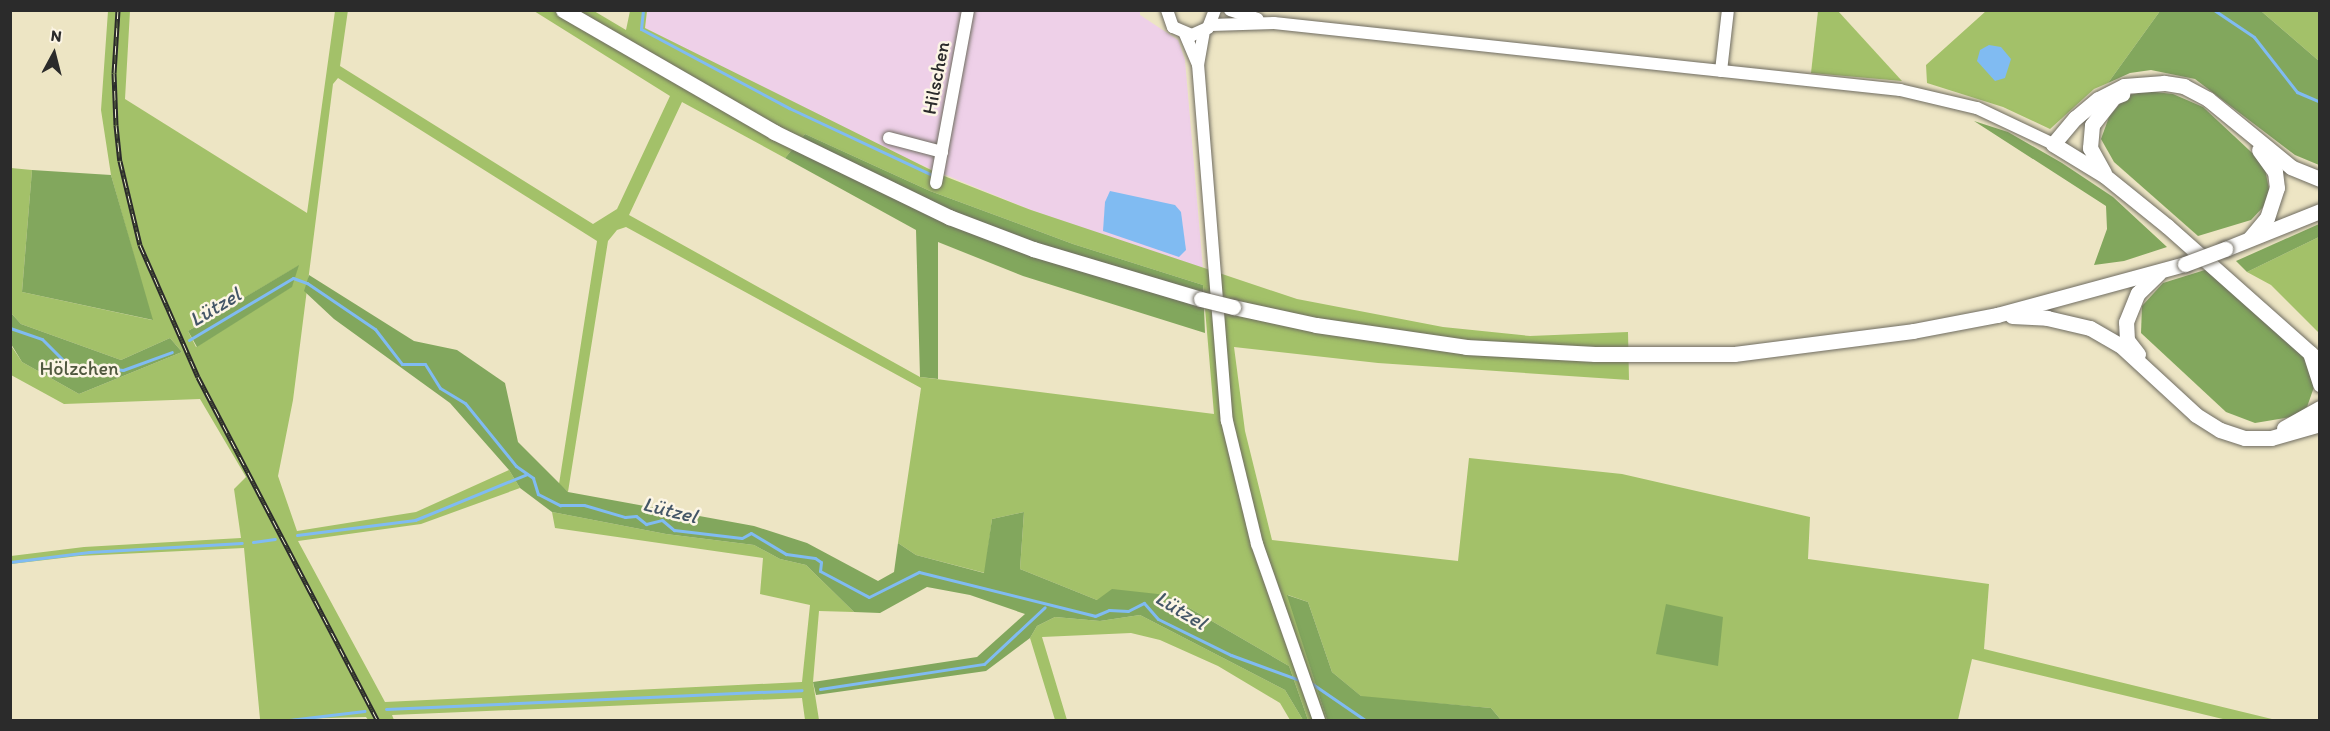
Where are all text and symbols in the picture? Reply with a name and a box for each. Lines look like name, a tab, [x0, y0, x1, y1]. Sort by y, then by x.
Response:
north arrow	[24, 24, 84, 84]
text: N	[50, 26, 63, 46]
street label: Hilschen	[917, 39, 955, 117]
water label: Lützel	[185, 282, 245, 332]
park label: Hölzchen	[39, 356, 119, 380]
water label: Lützel	[640, 491, 700, 529]
water label: Lützel	[1151, 585, 1211, 635]

